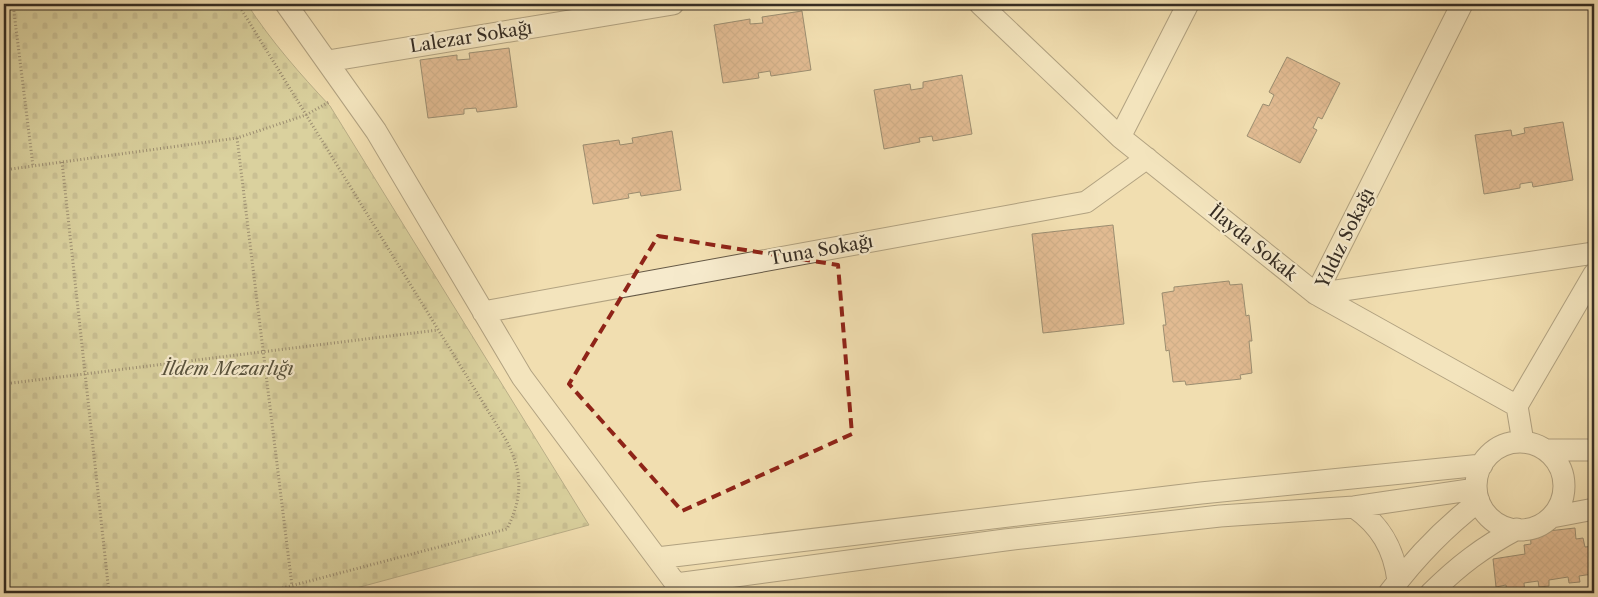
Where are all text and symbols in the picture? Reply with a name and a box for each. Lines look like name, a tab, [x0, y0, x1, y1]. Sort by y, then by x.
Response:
street label: Lalezar Sokağı	[408, 16, 534, 58]
street label: Yıldız Sokağı	[1311, 184, 1379, 293]
street label: İlayda Sokak	[1204, 200, 1304, 286]
street label: Tuna Sokağı	[767, 230, 875, 270]
park label: İldem Mezarlığı	[160, 357, 294, 380]

